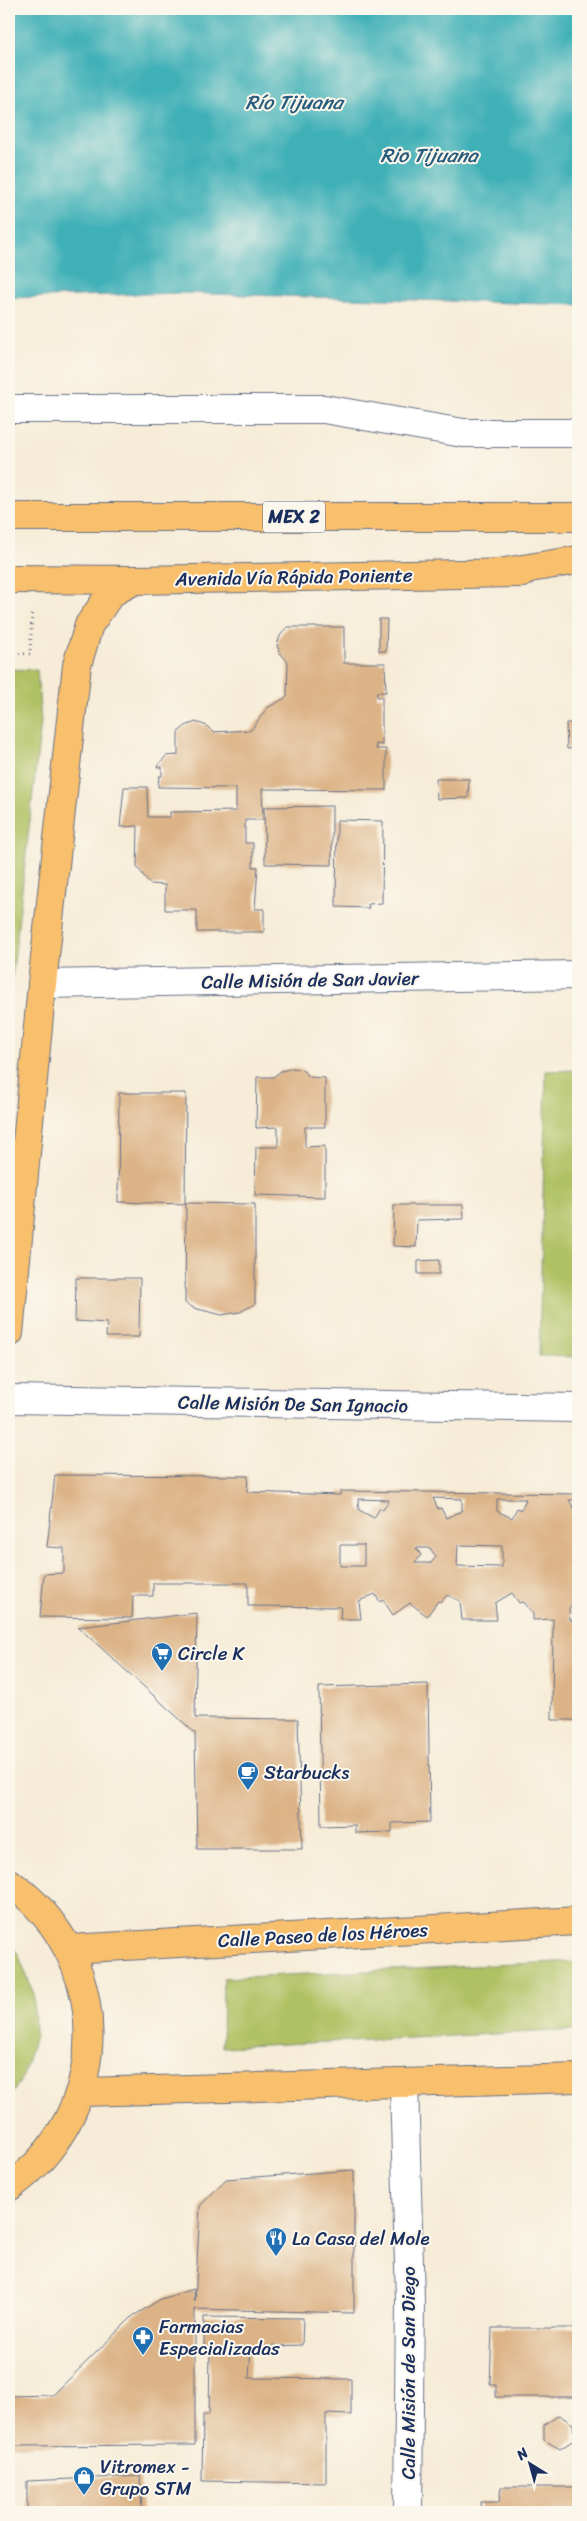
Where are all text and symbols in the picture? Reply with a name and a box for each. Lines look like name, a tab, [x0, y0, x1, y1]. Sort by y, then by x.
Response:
water label: Río Tijuana	[245, 85, 346, 120]
water label: Rio Tijuana	[380, 138, 480, 173]
road number: MEX 2	[263, 502, 325, 532]
street label: Avenida Vía Rápida Poniente	[174, 558, 413, 596]
street label: Calle Misión de San Javier	[201, 962, 420, 998]
street label: Calle Misión De San Ignacio	[178, 1385, 408, 1423]
place label: Circle K	[178, 1637, 245, 1670]
supermarket icon: Circle K	[150, 1641, 174, 1672]
place label: Starbucks	[264, 1756, 349, 1789]
cafe icon: Starbucks	[236, 1760, 260, 1791]
street label: Calle Paseo de los Héroes	[217, 1913, 429, 1957]
place label: La Casa del Mole	[292, 2222, 430, 2255]
restaurant icon: La Casa del Mole	[264, 2226, 288, 2257]
street label: Calle Misión de San Diego	[392, 2266, 425, 2480]
place label: Farmacias Especializadas	[159, 2310, 280, 2365]
pharmacy icon: Farmacias Especializadas	[131, 2325, 155, 2356]
north arrow	[504, 2438, 554, 2488]
text: N	[510, 2441, 534, 2468]
place label: Vitromex - Grupo STM	[100, 2450, 192, 2505]
shop icon: Vitromex - Grupo STM	[72, 2465, 96, 2496]

